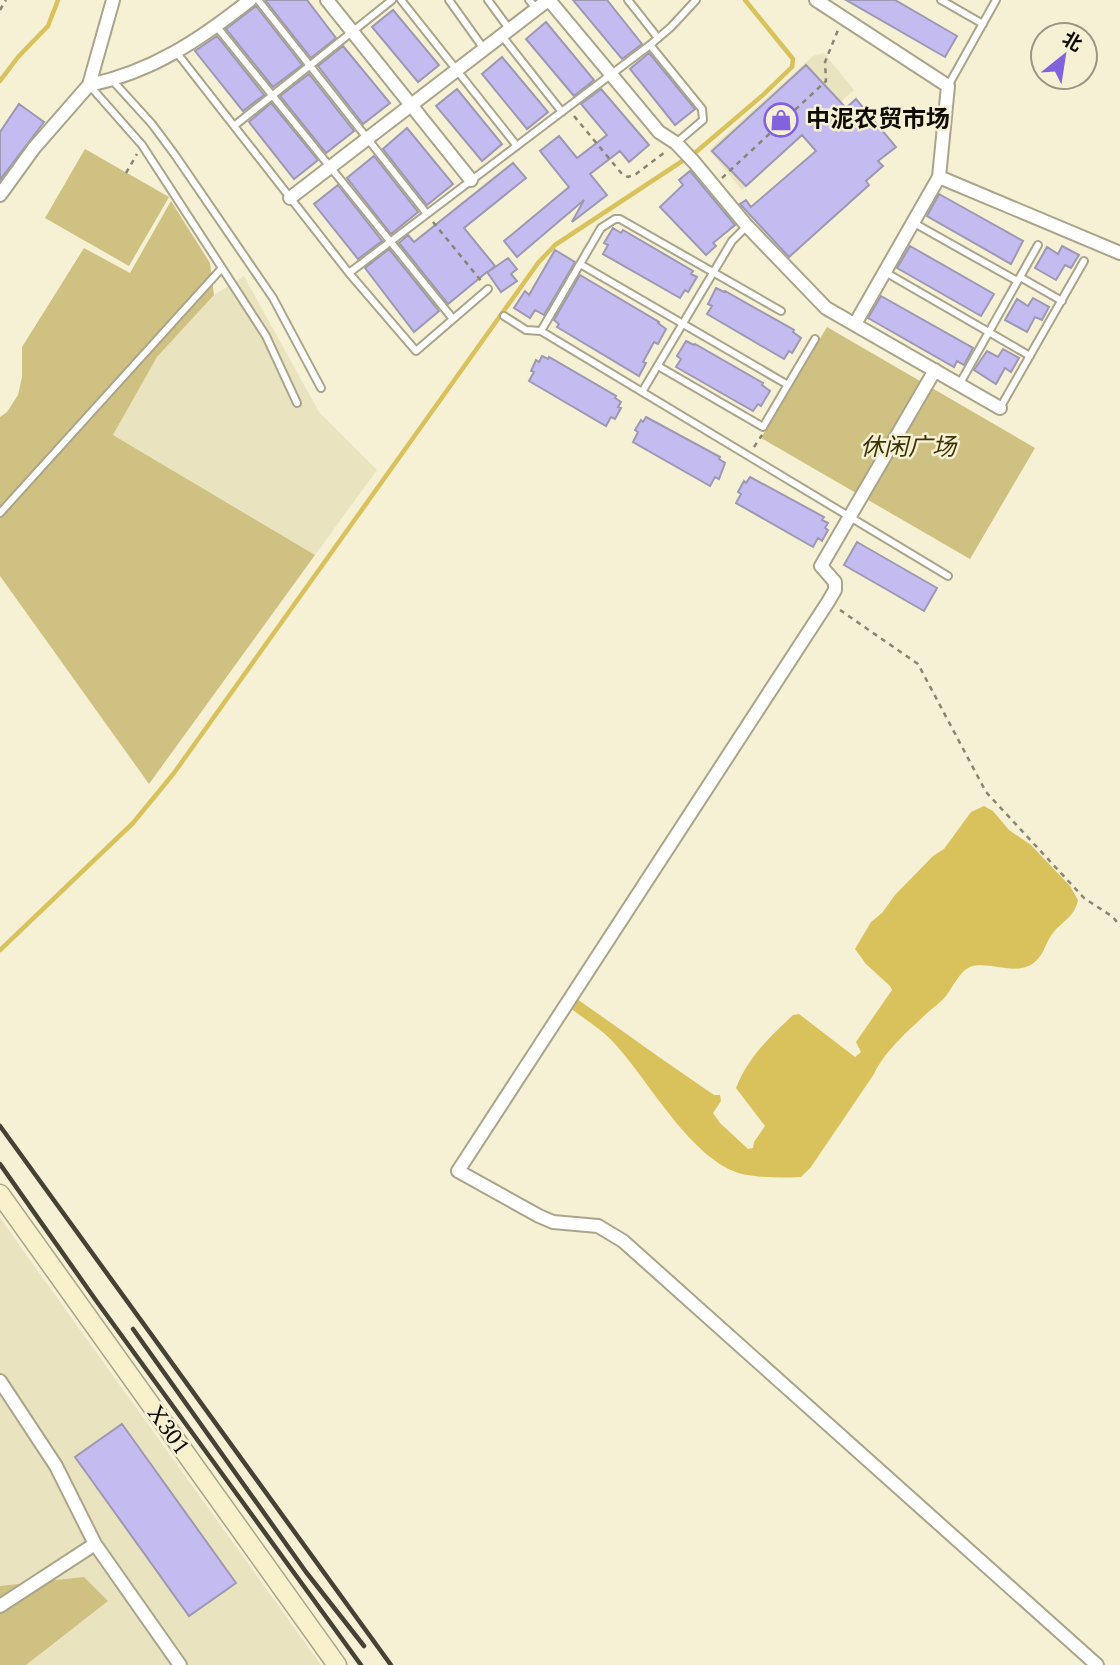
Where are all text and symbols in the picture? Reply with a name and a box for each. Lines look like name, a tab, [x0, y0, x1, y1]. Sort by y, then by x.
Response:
north arrow	[1029, 21, 1099, 91]
text: 北	[1056, 25, 1087, 60]
shop icon: 中泥农贸市场	[762, 101, 800, 139]
place label: 中泥农贸市场	[806, 102, 950, 138]
park label: 休闲广场	[860, 430, 958, 466]
street label: X301	[138, 1398, 198, 1462]

